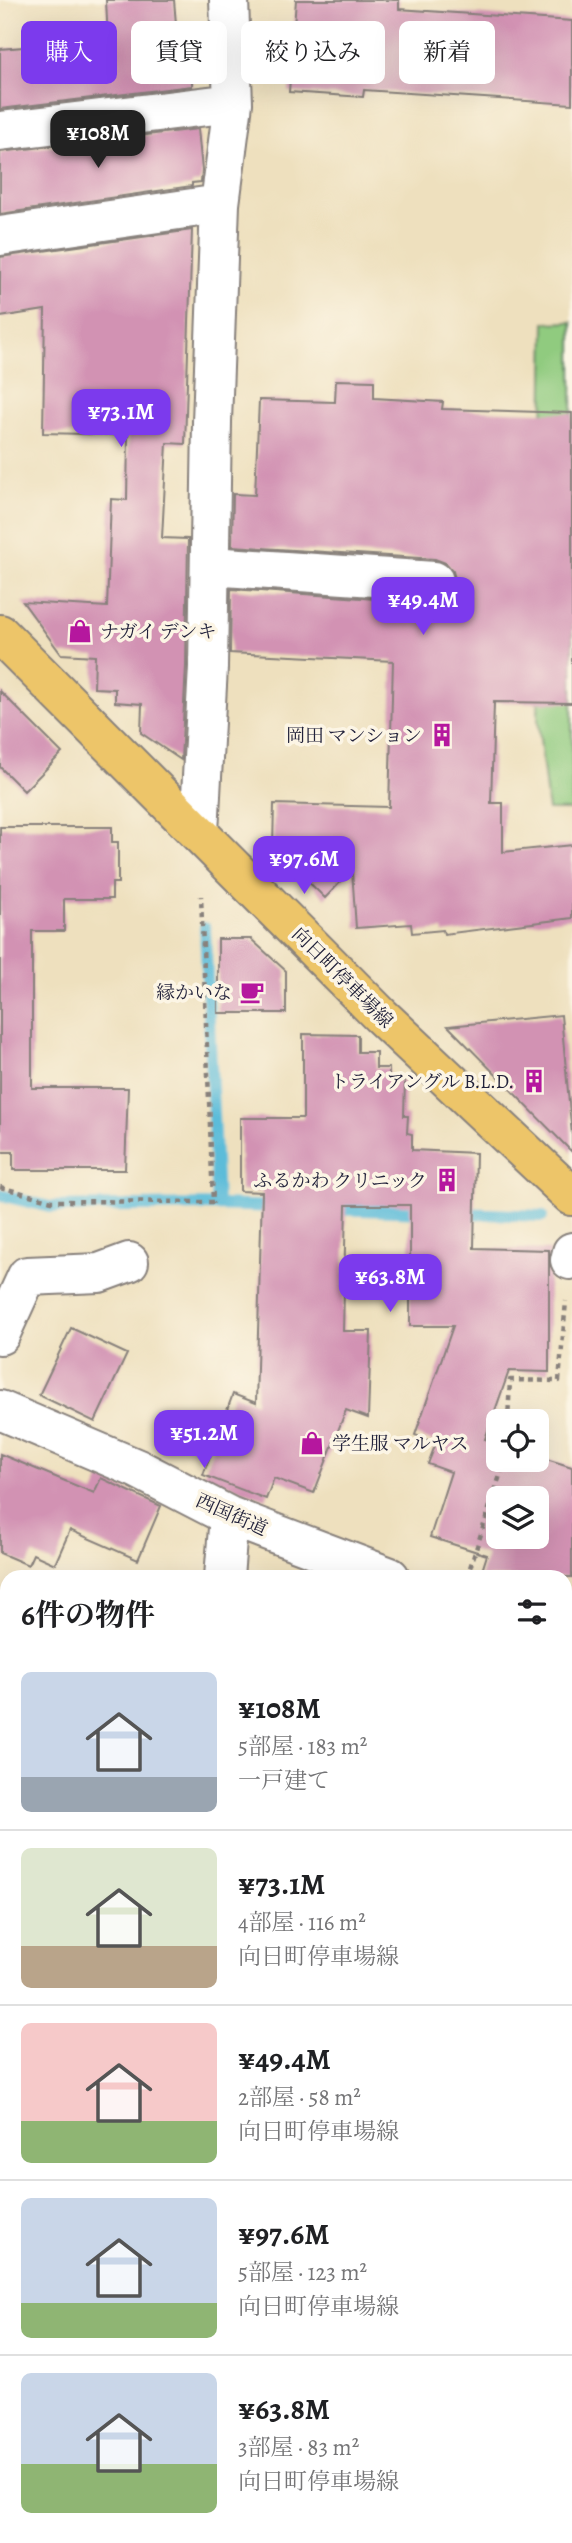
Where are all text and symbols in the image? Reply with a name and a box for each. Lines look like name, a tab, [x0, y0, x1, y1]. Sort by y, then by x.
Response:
chip: 購入	[21, 21, 117, 84]
chip: 賃貸	[131, 21, 227, 84]
chip: 絞り込み	[241, 21, 385, 84]
chip: 新着	[399, 21, 495, 84]
pin: ¥108M	[49, 110, 147, 170]
text: ¥108M	[66, 117, 130, 148]
pin: ¥73.1M	[64, 390, 178, 449]
text: ¥73.1M	[88, 396, 154, 427]
pin: ¥49.4M	[366, 578, 480, 637]
text: ¥49.4M	[387, 584, 459, 615]
shop icon: ナガイ デンキ	[66, 617, 94, 645]
place label: ナガイ デンキ	[100, 619, 216, 645]
building icon: 岡田 マンション	[428, 721, 456, 749]
place label: 岡田 マンション	[286, 723, 422, 749]
pin: ¥97.6M	[247, 836, 361, 896]
text: ¥97.6M	[269, 843, 339, 874]
street label: 向日町停車場線	[286, 921, 399, 1034]
cafe icon: 縁かいな	[238, 978, 266, 1006]
place label: 縁かいな	[156, 980, 232, 1006]
building icon: トライアングル B.L.D.	[520, 1067, 548, 1095]
place label: トライアングル B.L.D.	[330, 1069, 514, 1095]
building icon: ふるかわ クリニック	[433, 1166, 461, 1194]
place label: ふるかわ クリニック	[253, 1168, 427, 1194]
pin: ¥63.8M	[333, 1254, 447, 1314]
text: ¥63.8M	[355, 1261, 425, 1292]
map controls	[486, 1409, 549, 1549]
button: locate	[486, 1409, 549, 1472]
pin: ¥51.2M	[147, 1410, 261, 1470]
text: ¥51.2M	[170, 1417, 238, 1448]
shop icon: 学生服 マルヤス	[298, 1429, 326, 1457]
place label: 学生服 マルヤス	[332, 1431, 468, 1457]
button: layers	[486, 1486, 549, 1549]
street label: 西国街道	[192, 1488, 272, 1542]
icon: filters	[513, 1593, 551, 1631]
text: 6件の物件	[21, 1595, 155, 1635]
text: ¥108M	[238, 1688, 321, 1728]
icon: home	[77, 1700, 161, 1784]
text: 5部屋 · 183 m²	[238, 1731, 367, 1762]
text: 一戸建て	[238, 1765, 330, 1796]
text: ¥73.1M	[238, 1864, 325, 1904]
icon: home	[77, 1876, 161, 1960]
text: 4部屋 · 116 m²	[238, 1907, 366, 1938]
text: 向日町停車場線	[238, 1941, 399, 1972]
text: ¥49.4M	[238, 2039, 331, 2079]
icon: home	[77, 2051, 161, 2135]
text: 2部屋 · 58 m²	[238, 2082, 361, 2113]
text: 向日町停車場線	[238, 2116, 399, 2147]
text: ¥97.6M	[238, 2214, 329, 2254]
icon: home	[77, 2226, 161, 2310]
text: 5部屋 · 123 m²	[238, 2257, 367, 2288]
text: 向日町停車場線	[238, 2291, 399, 2322]
text: ¥63.8M	[238, 2389, 330, 2429]
icon: home	[77, 2401, 161, 2485]
text: 3部屋 · 83 m²	[238, 2432, 359, 2463]
text: 向日町停車場線	[238, 2466, 399, 2497]

